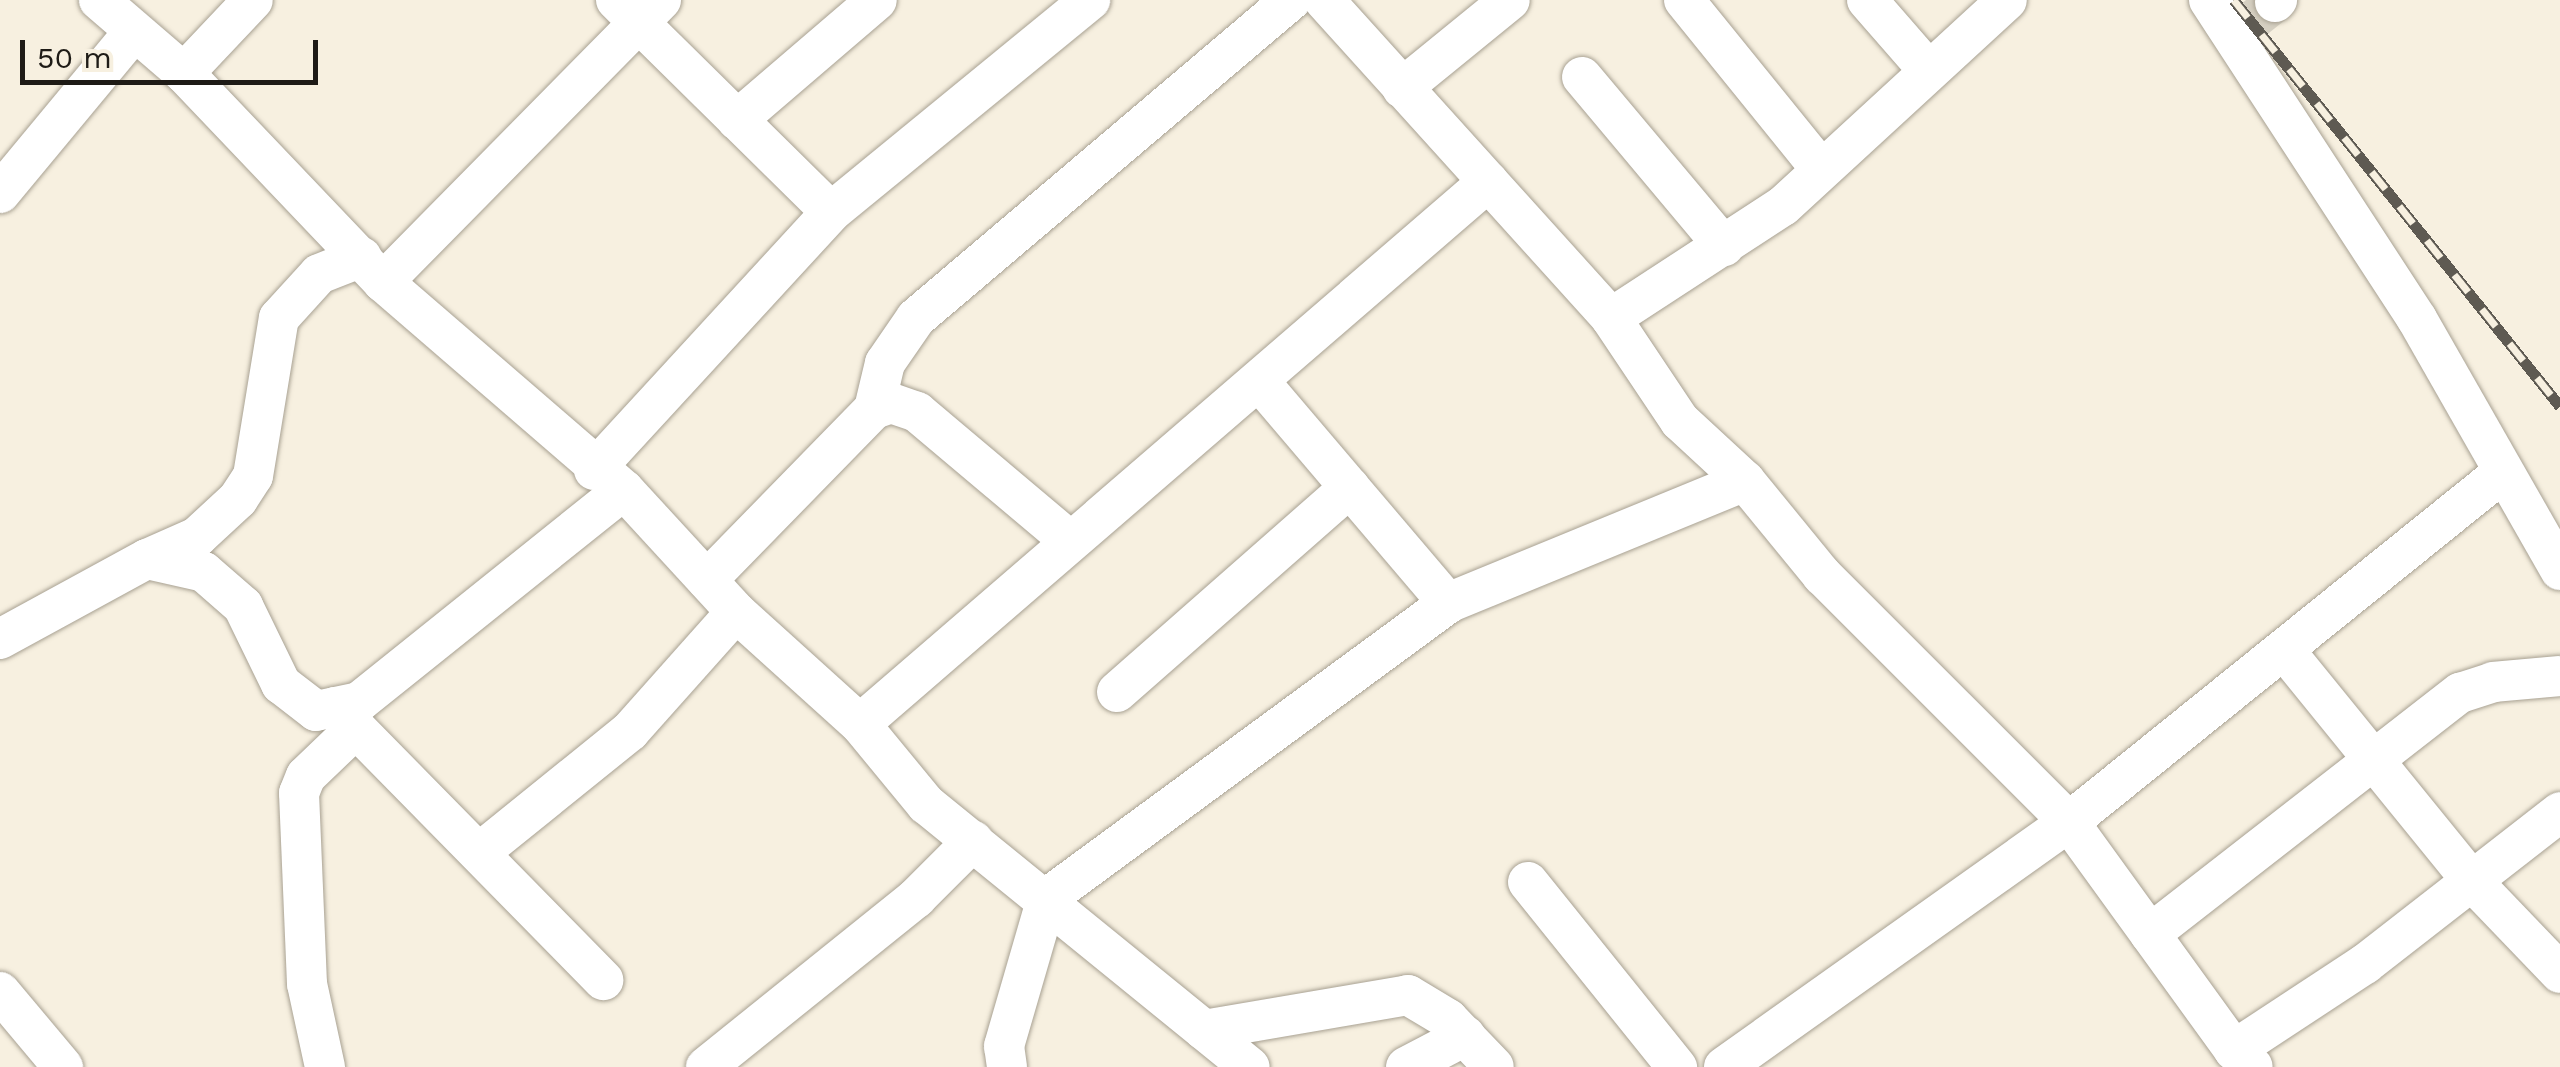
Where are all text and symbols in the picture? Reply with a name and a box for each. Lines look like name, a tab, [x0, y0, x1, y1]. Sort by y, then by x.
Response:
scale bar	[25, 20, 322, 82]
text: 50 m	[37, 40, 112, 75]

